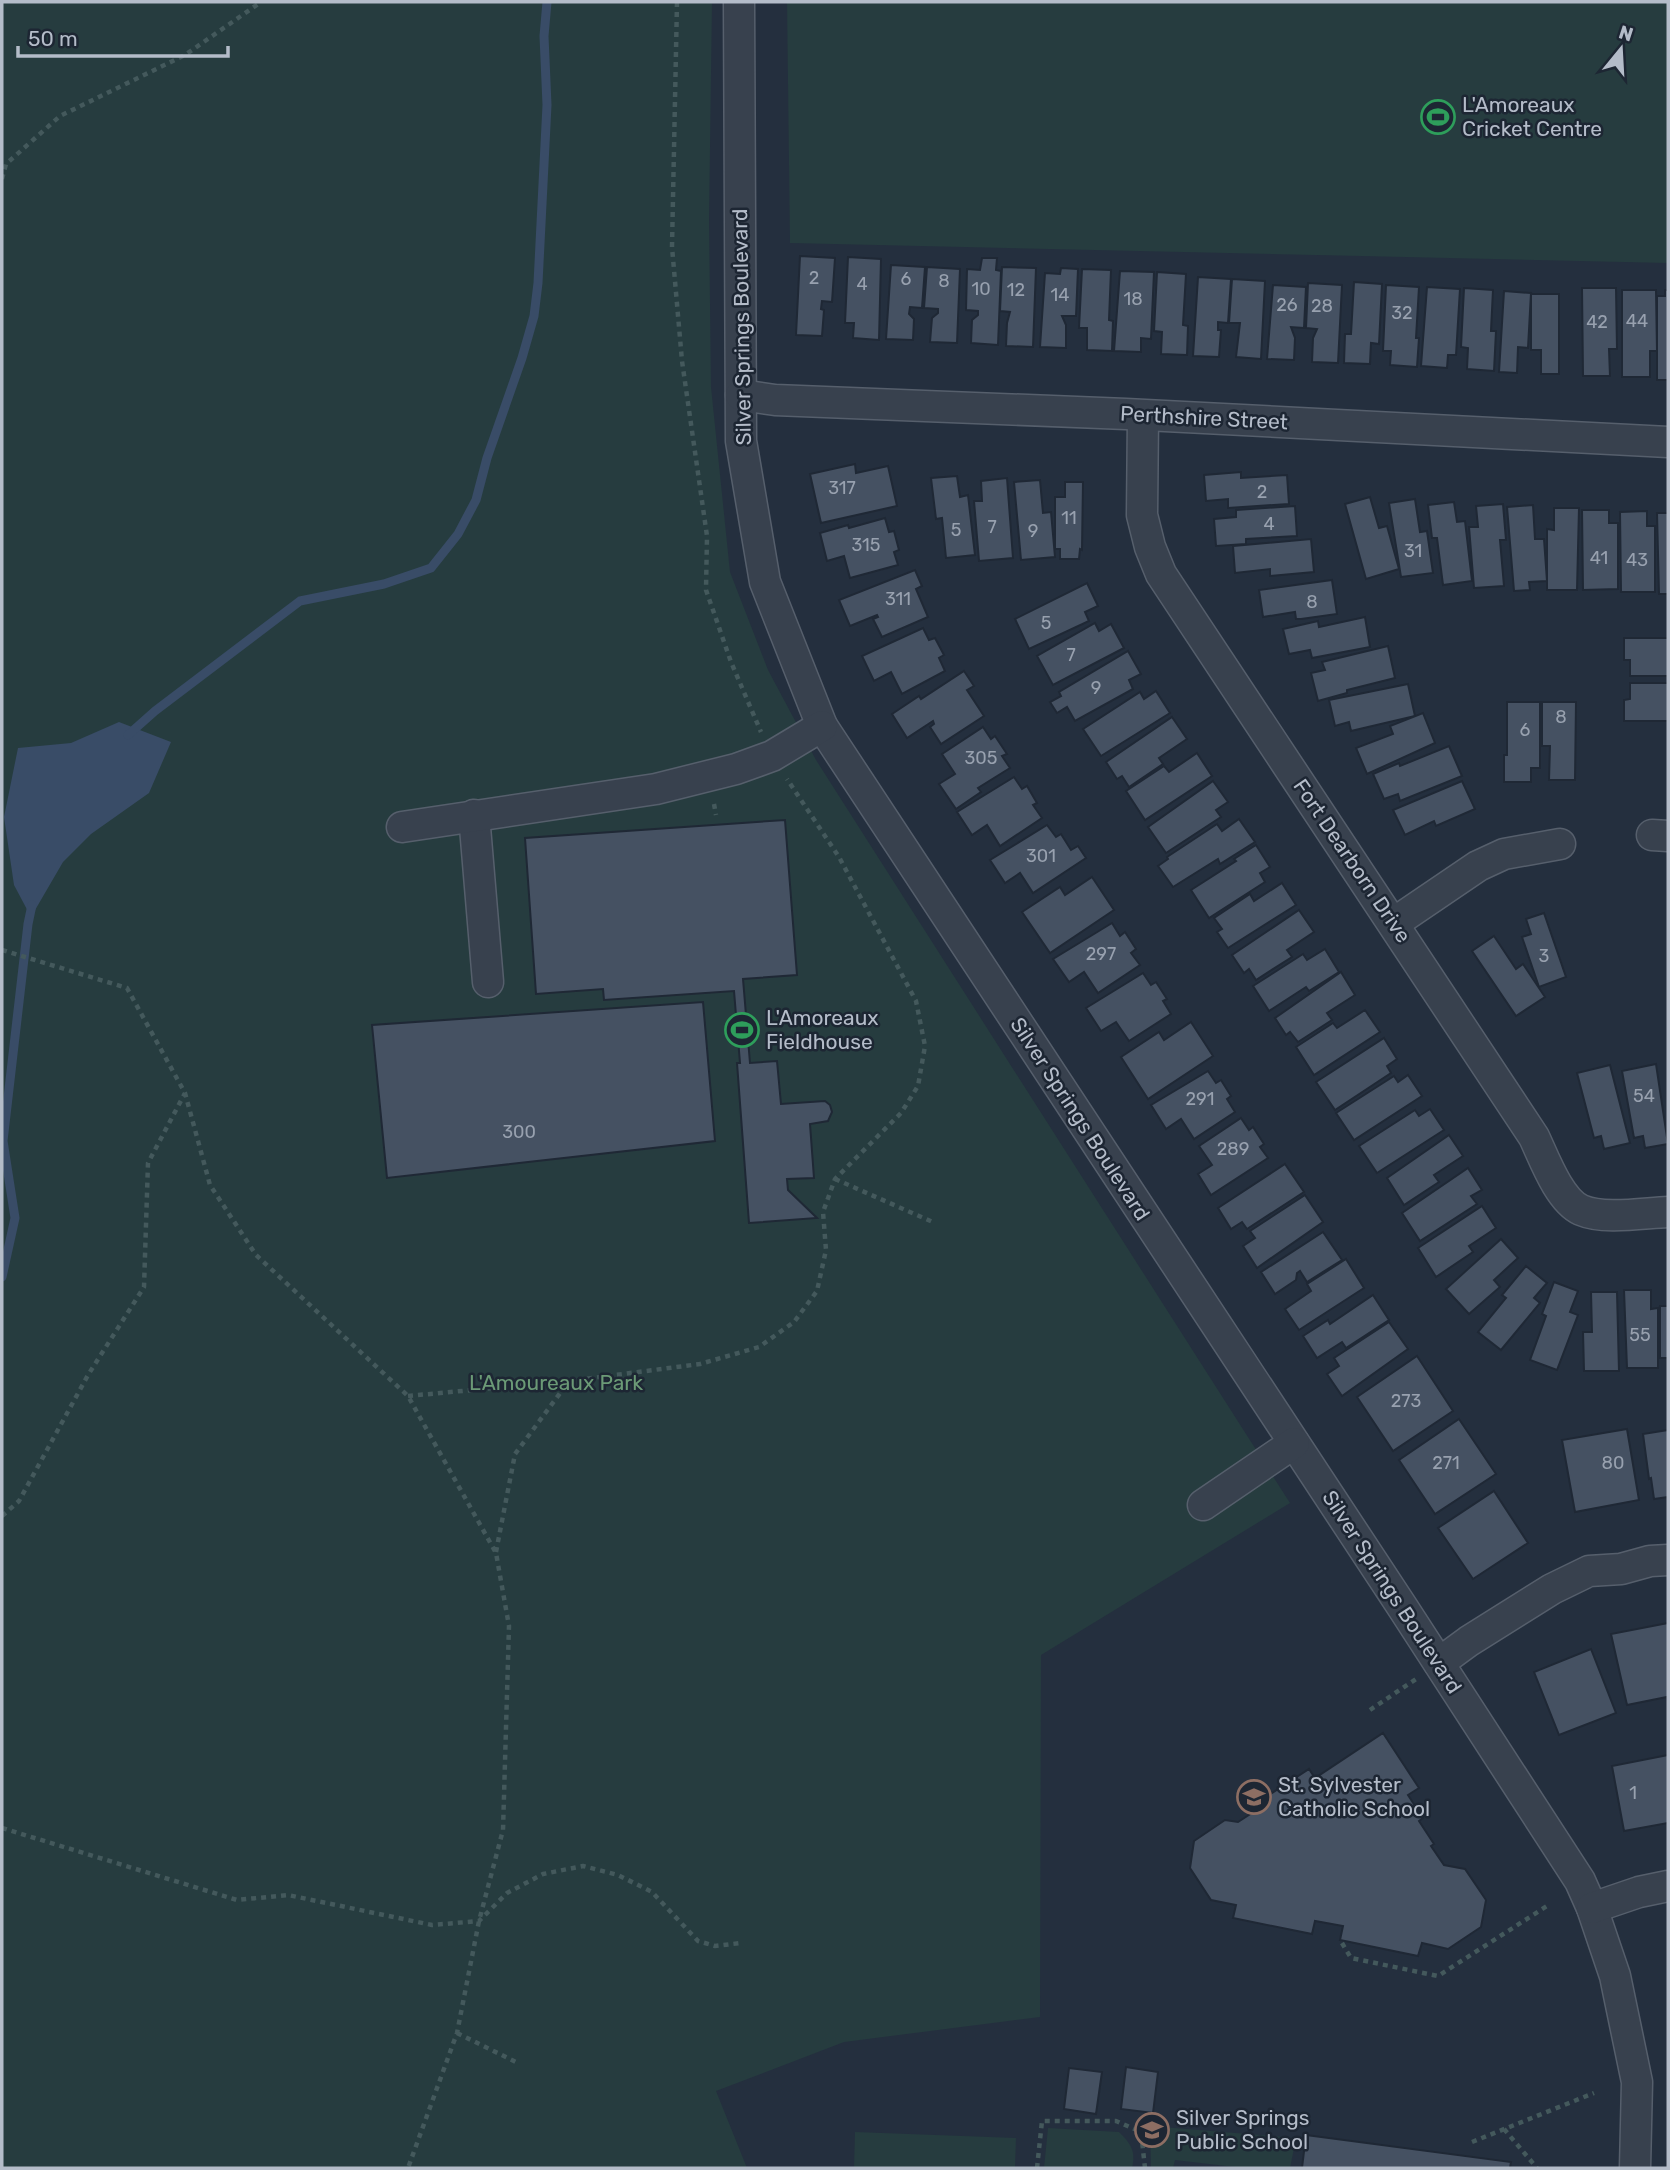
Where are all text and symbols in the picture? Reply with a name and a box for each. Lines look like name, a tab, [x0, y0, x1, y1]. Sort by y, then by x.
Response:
scale bar	[18, 14, 228, 58]
north arrow	[1586, 14, 1656, 84]
text: N	[1616, 20, 1636, 46]
text: 50 m	[28, 26, 78, 51]
place label: L'Amoreaux Cricket Centre	[1462, 92, 1602, 141]
sports icon: L'Amoreaux Cricket Centre	[1419, 98, 1457, 136]
street label: Silver Springs Boulevard	[727, 208, 756, 446]
house number: 2	[809, 267, 819, 289]
house number: 6	[901, 268, 912, 290]
house number: 8	[938, 270, 950, 292]
house number: 4	[856, 273, 868, 295]
house number: 10	[971, 278, 991, 300]
house number: 12	[1007, 279, 1025, 301]
house number: 14	[1051, 284, 1069, 306]
house number: 18	[1123, 288, 1143, 310]
house number: 26	[1276, 294, 1298, 316]
house number: 28	[1311, 295, 1333, 317]
house number: 32	[1391, 302, 1413, 324]
house number: 44	[1626, 310, 1648, 332]
house number: 42	[1586, 311, 1608, 333]
street label: Perthshire Street	[1119, 401, 1289, 434]
house number: 317	[828, 477, 856, 499]
house number: 2	[1257, 481, 1267, 503]
house number: 11	[1061, 507, 1077, 529]
house number: 4	[1263, 513, 1275, 535]
house number: 7	[987, 516, 997, 538]
house number: 5	[951, 519, 961, 541]
house number: 9	[1028, 520, 1038, 542]
house number: 315	[852, 534, 880, 556]
house number: 31	[1404, 540, 1422, 562]
house number: 41	[1590, 547, 1608, 569]
house number: 43	[1626, 549, 1648, 571]
house number: 311	[885, 588, 911, 610]
house number: 8	[1306, 591, 1318, 613]
house number: 5	[1041, 612, 1051, 634]
house number: 7	[1066, 644, 1076, 666]
house number: 9	[1091, 677, 1101, 699]
house number: 8	[1555, 706, 1567, 728]
house number: 6	[1520, 719, 1531, 741]
house number: 305	[965, 747, 997, 769]
street label: Fort Dearborn Drive	[1288, 774, 1417, 947]
house number: 301	[1026, 845, 1056, 867]
house number: 297	[1086, 943, 1116, 965]
house number: 3	[1539, 945, 1549, 967]
place label: L'Amoreaux Fieldhouse	[766, 1005, 879, 1054]
sports icon: L'Amoreaux Fieldhouse	[723, 1011, 761, 1049]
street label: Silver Springs Boulevard	[1005, 1013, 1155, 1225]
house number: 54	[1633, 1085, 1655, 1107]
house number: 291	[1186, 1088, 1214, 1110]
house number: 300	[502, 1121, 536, 1143]
house number: 289	[1217, 1138, 1249, 1160]
house number: 55	[1629, 1324, 1651, 1346]
park label: L'Amoureaux Park	[469, 1370, 643, 1395]
house number: 273	[1391, 1390, 1421, 1412]
house number: 271	[1432, 1452, 1460, 1474]
house number: 80	[1602, 1452, 1624, 1474]
street label: Silver Springs Boulevard	[1317, 1486, 1467, 1698]
place label: St. Sylvester Catholic School	[1278, 1772, 1430, 1821]
school or university icon: St. Sylvester Catholic School	[1235, 1778, 1273, 1816]
house number: 1	[1629, 1782, 1637, 1804]
place label: Silver Springs Public School	[1176, 2105, 1310, 2154]
school or university icon: Silver Springs Public School	[1133, 2111, 1171, 2149]

